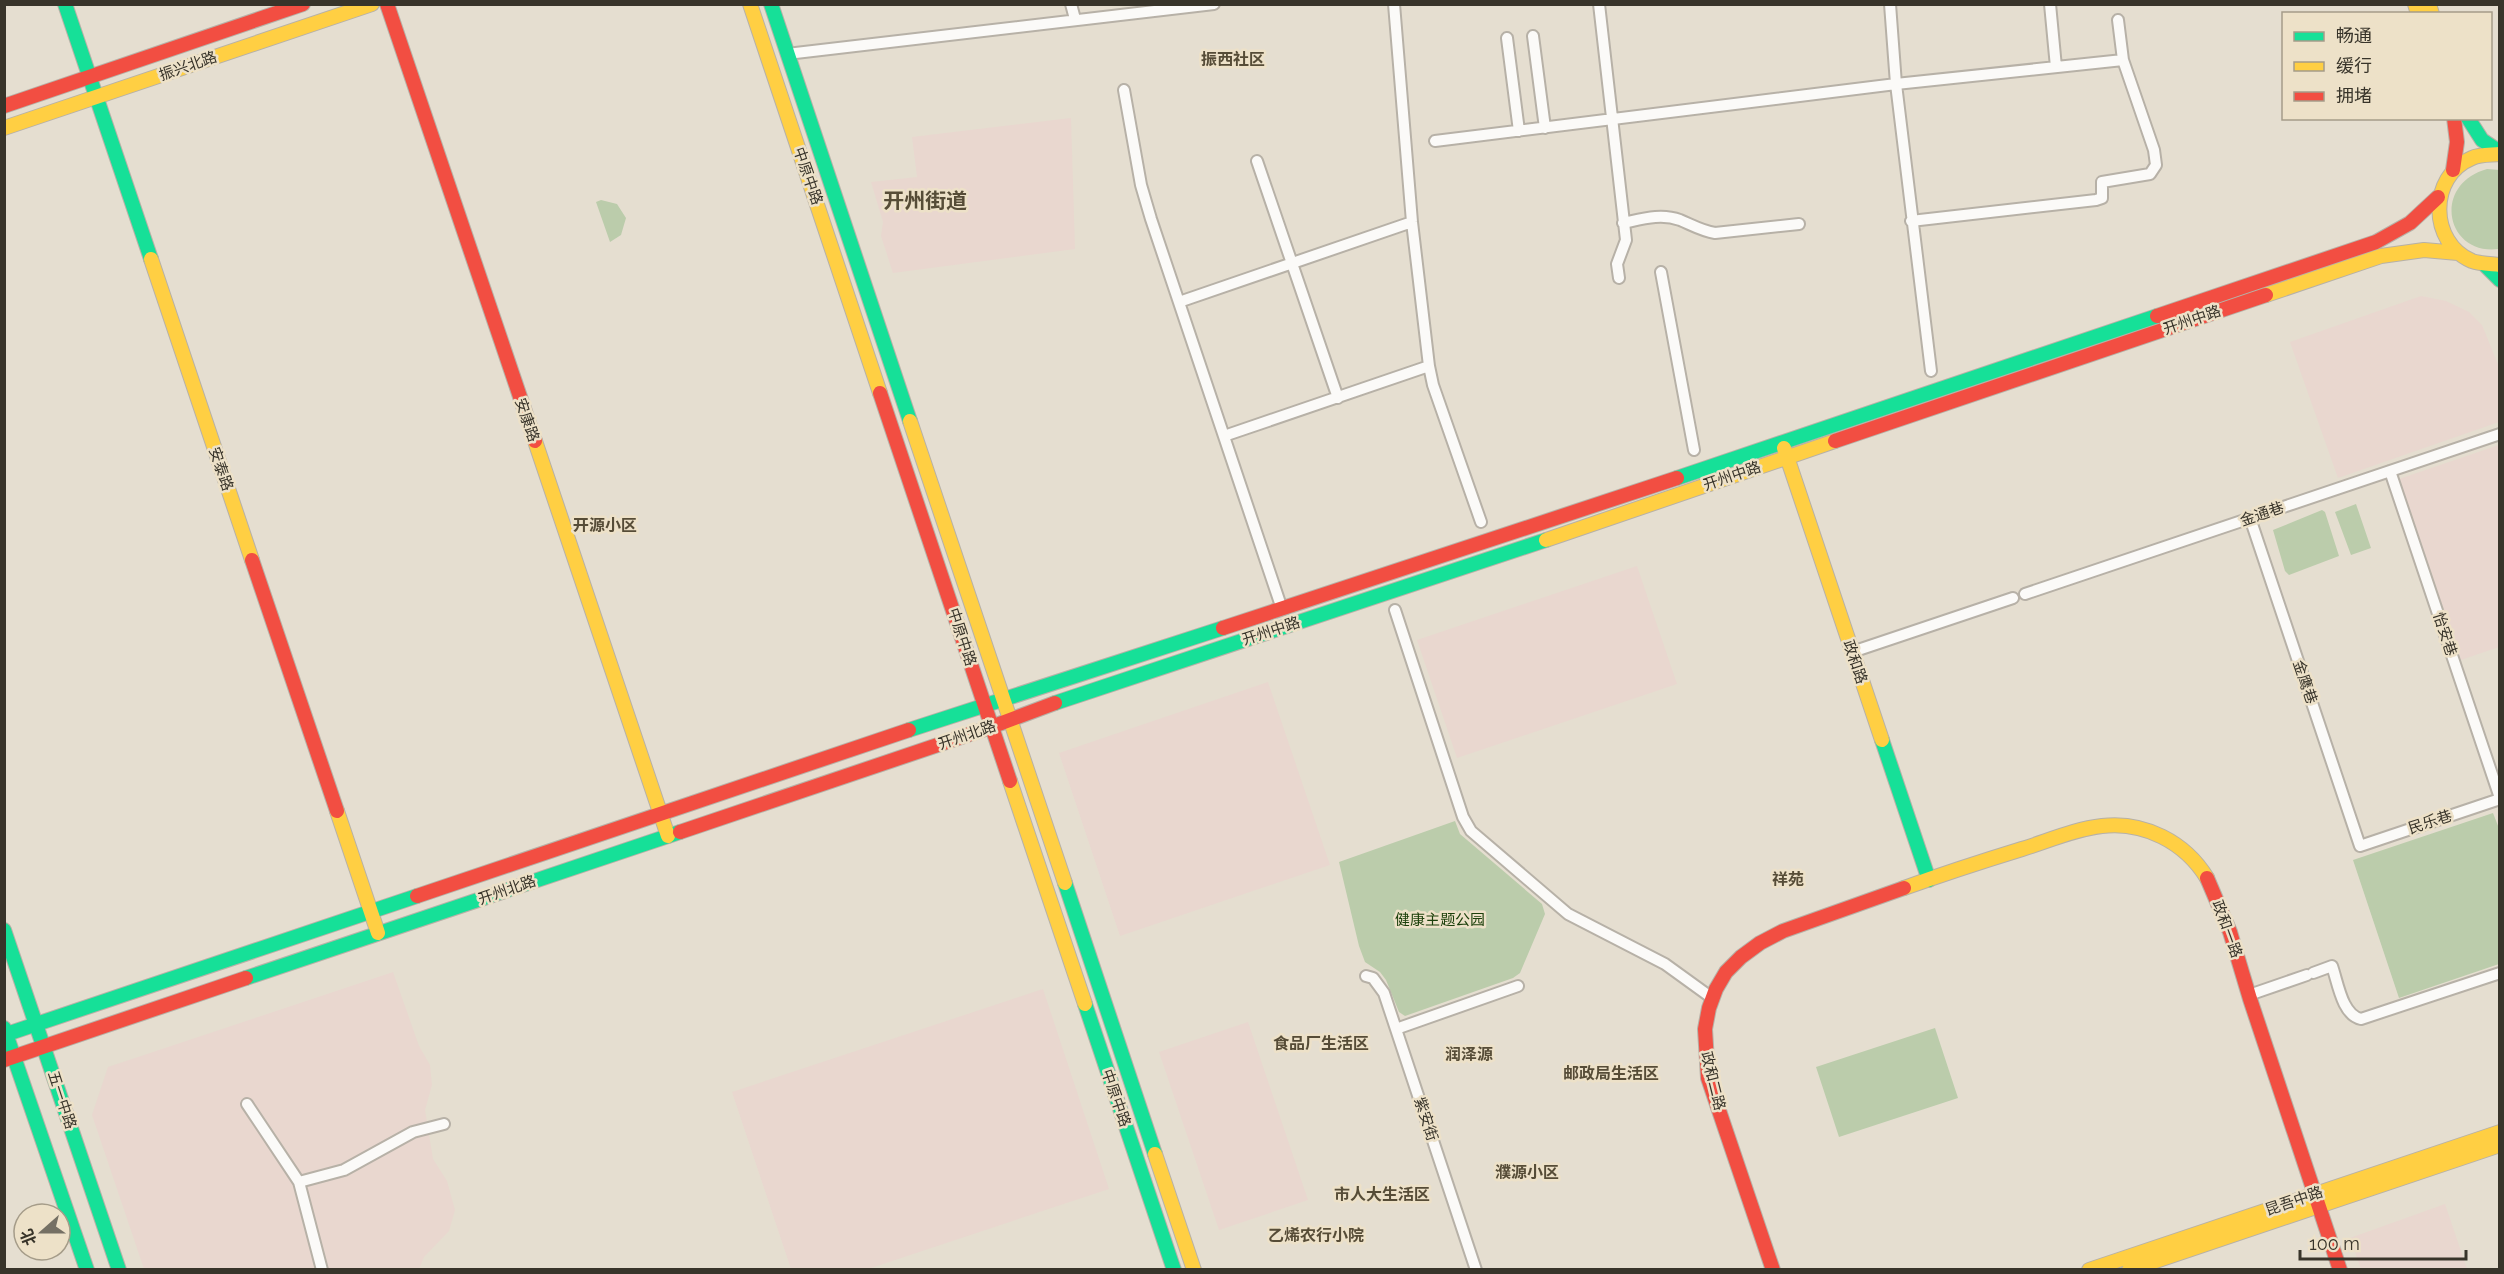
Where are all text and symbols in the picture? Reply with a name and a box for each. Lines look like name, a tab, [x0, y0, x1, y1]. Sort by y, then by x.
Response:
legend	[2282, 12, 2492, 120]
text: 畅通	[2336, 25, 2372, 46]
street label: 振兴北路	[157, 48, 219, 84]
district label: 振西社区	[1201, 50, 1265, 69]
text: 缓行	[2336, 55, 2372, 76]
text: 拥堵	[2336, 85, 2372, 106]
street label: 中原中路	[790, 145, 826, 207]
district label: 开州街道	[883, 188, 967, 213]
street label: 开州中路	[2161, 302, 2223, 338]
street label: 安康路	[511, 396, 543, 444]
street label: 安泰路	[205, 445, 237, 493]
street label: 开州中路	[1701, 458, 1763, 494]
street label: 金通巷	[2238, 498, 2286, 530]
district label: 开源小区	[573, 516, 637, 535]
street label: 中原中路	[944, 606, 980, 668]
street label: 怡安巷	[2429, 610, 2461, 658]
street label: 开州中路	[1240, 613, 1302, 649]
street label: 政和路	[1839, 638, 1871, 686]
street label: 金鹰巷	[2289, 658, 2321, 706]
street label: 开州北路	[936, 717, 998, 753]
street label: 民乐巷	[2406, 806, 2454, 838]
district label: 祥苑	[1772, 870, 1804, 889]
street label: 开州北路	[476, 872, 538, 908]
street label: 政和一路	[2208, 898, 2246, 960]
park label: 健康主题公园	[1395, 911, 1485, 929]
district label: 食品厂生活区	[1273, 1034, 1369, 1053]
district label: 润泽源	[1445, 1045, 1493, 1064]
street label: 政和二路	[1697, 1050, 1729, 1112]
district label: 邮政局生活区	[1563, 1064, 1659, 1083]
street label: 中原中路	[1098, 1067, 1134, 1129]
street label: 五一中路	[44, 1069, 80, 1131]
street label: 紫安街	[1410, 1095, 1442, 1143]
district label: 濮源小区	[1495, 1163, 1559, 1182]
street label: 昆吾中路	[2263, 1183, 2325, 1219]
district label: 市人大生活区	[1334, 1185, 1430, 1204]
north arrow	[12, 1202, 72, 1262]
scale bar	[2300, 1223, 2466, 1261]
text: 北	[17, 1226, 40, 1248]
district label: 乙烯农行小院	[1268, 1226, 1364, 1245]
text: 100 m	[2309, 1233, 2360, 1254]

